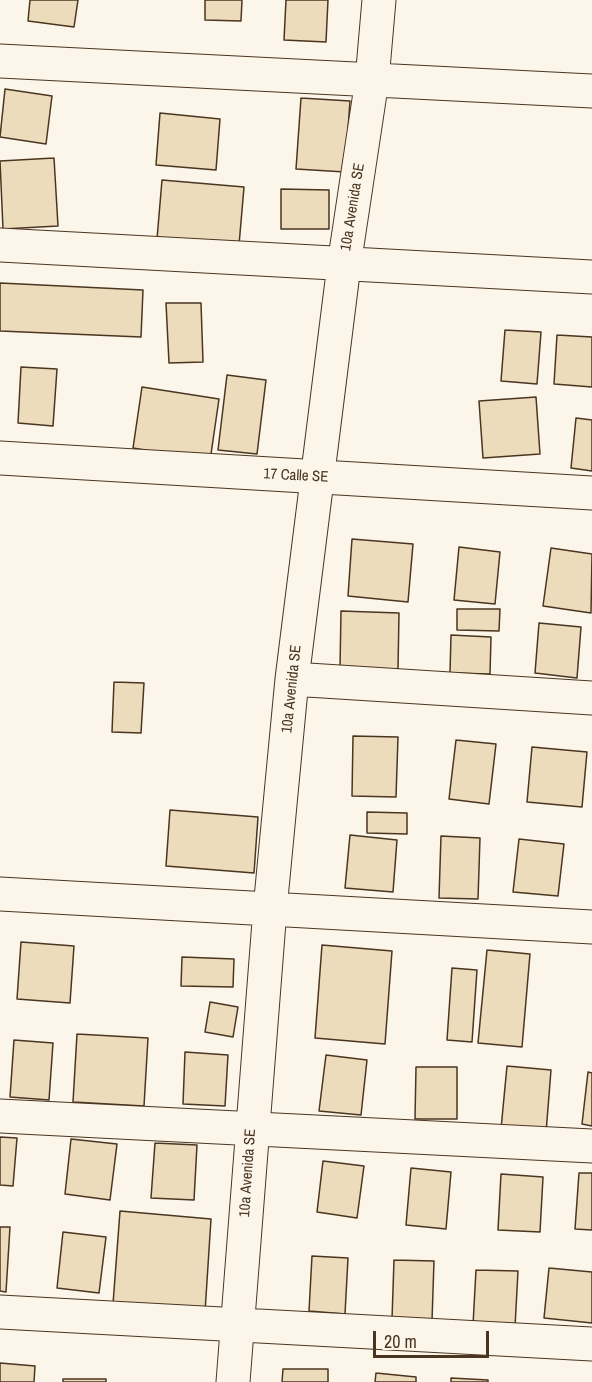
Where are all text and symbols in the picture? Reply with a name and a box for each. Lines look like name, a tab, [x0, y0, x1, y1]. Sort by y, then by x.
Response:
street label: 10a Avenida SE	[337, 162, 369, 252]
street label: 17 Calle SE	[263, 465, 329, 487]
street label: 10a Avenida SE	[278, 644, 306, 734]
street label: 10a Avenida SE	[236, 1128, 260, 1218]
scale bar	[376, 1319, 492, 1357]
text: 20 m	[384, 1329, 417, 1354]

